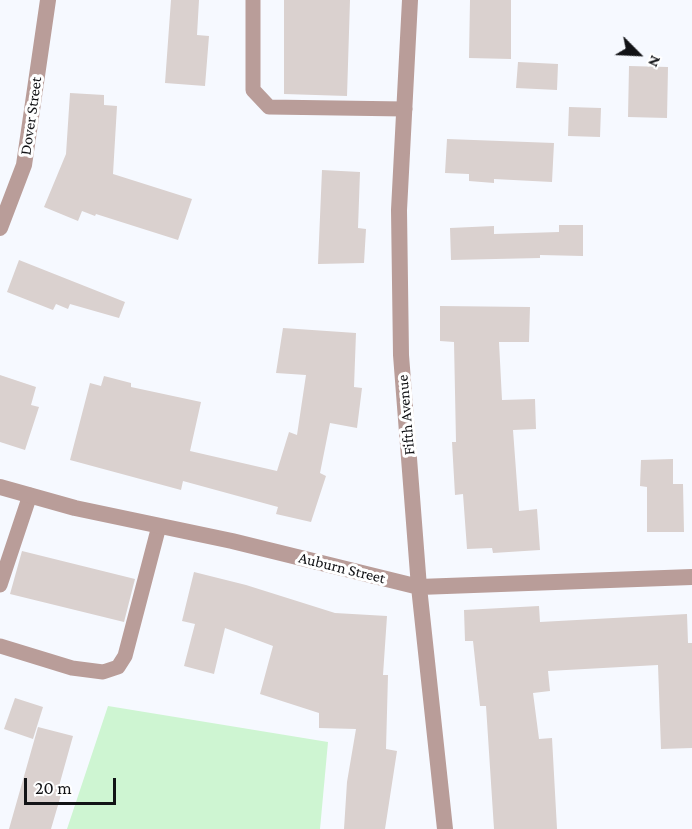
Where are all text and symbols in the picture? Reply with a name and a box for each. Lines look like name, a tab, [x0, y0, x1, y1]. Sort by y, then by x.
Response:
north arrow	[608, 24, 668, 84]
text: N	[645, 53, 665, 70]
street label: Dover Street	[16, 76, 46, 156]
street label: Fifth Avenue	[393, 374, 419, 456]
street label: Auburn Street	[297, 548, 387, 588]
scale bar	[27, 766, 118, 804]
text: 20 m	[35, 778, 72, 798]

